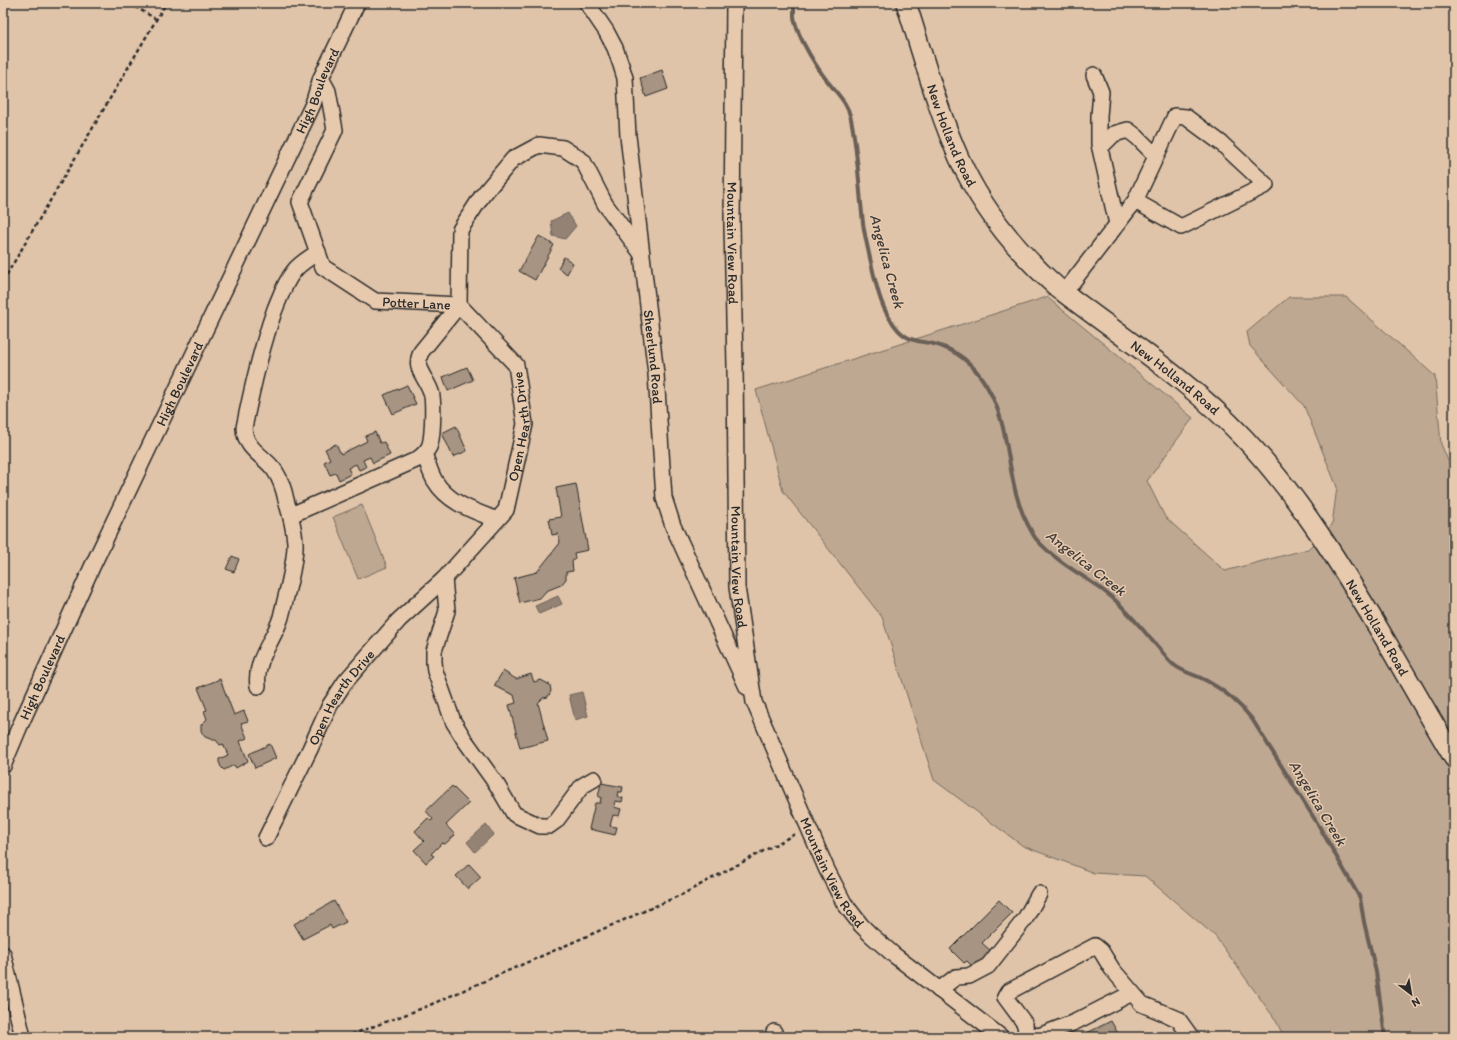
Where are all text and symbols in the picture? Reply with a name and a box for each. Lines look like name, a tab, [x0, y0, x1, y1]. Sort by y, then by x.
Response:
street label: High Boulevard	[292, 45, 343, 137]
street label: New Holland Road	[923, 82, 980, 190]
street label: Mountain View Road	[723, 182, 742, 305]
water label: Angelica Creek	[866, 212, 908, 311]
street label: Potter Lane	[382, 293, 451, 314]
street label: Sheerlund Road	[640, 309, 666, 405]
street label: New Holland Road	[1127, 337, 1223, 419]
street label: High Boulevard	[153, 339, 207, 429]
street label: Open Hearth Drive	[505, 370, 534, 483]
street label: Mountain View Road	[727, 506, 751, 630]
water label: Angelica Creek	[1042, 526, 1131, 601]
street label: New Holland Road	[1342, 576, 1413, 679]
street label: High Boulevard	[16, 632, 69, 723]
street label: Open Hearth Drive	[305, 646, 379, 748]
water label: Angelica Creek	[1285, 757, 1351, 850]
street label: Mountain View Road	[796, 815, 868, 932]
north arrow	[1391, 974, 1431, 1014]
text: N	[1409, 995, 1422, 1010]

